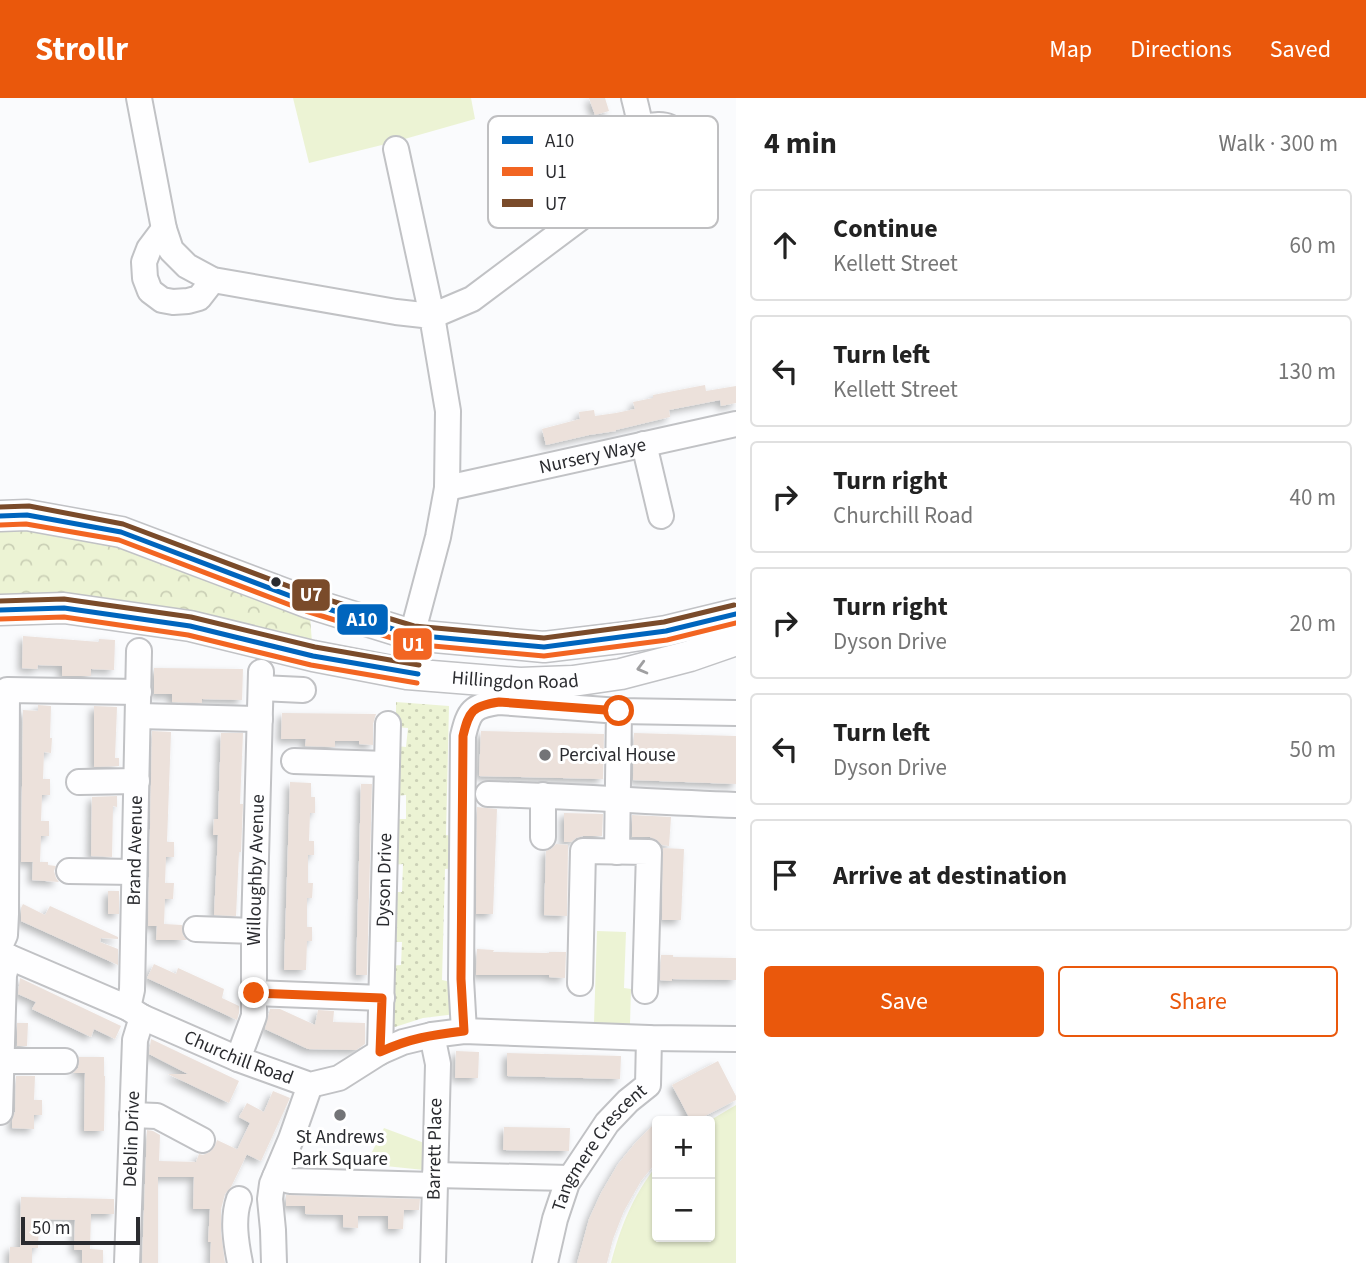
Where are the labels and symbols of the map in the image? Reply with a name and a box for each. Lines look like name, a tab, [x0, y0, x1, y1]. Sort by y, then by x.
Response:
legend	[488, 116, 718, 228]
text: A10	[545, 128, 574, 155]
text: U1	[545, 159, 567, 186]
text: U7	[545, 191, 567, 218]
street label: Nursery Waye	[536, 431, 649, 481]
unlabelled marker	[269, 575, 283, 589]
line badge: U7	[291, 578, 331, 612]
text: U7	[300, 582, 322, 609]
line badge: A10	[336, 603, 389, 636]
text: A10	[346, 607, 377, 634]
line badge: U1	[392, 627, 433, 661]
text: U1	[402, 632, 424, 659]
one-way arrow	[636, 660, 648, 675]
street label: Hillingdon Road	[451, 664, 580, 697]
route start	[603, 695, 634, 726]
place label: Percival House	[559, 742, 676, 769]
marker: Percival House	[537, 747, 553, 763]
street label: Willoughby Avenue	[241, 794, 271, 946]
street label: Brand Avenue	[120, 795, 150, 906]
street label: Dyson Drive	[370, 833, 399, 928]
route end	[238, 977, 269, 1008]
street label: Churchill Road	[180, 1023, 297, 1091]
street label: Tangmere Crescent	[545, 1077, 653, 1215]
street label: Deblin Drive	[116, 1090, 147, 1188]
street label: Barrett Place	[421, 1098, 449, 1200]
marker: St Andrews Park Square	[332, 1107, 348, 1123]
place label: St Andrews Park Square	[292, 1124, 388, 1173]
scale bar	[21, 1214, 140, 1246]

